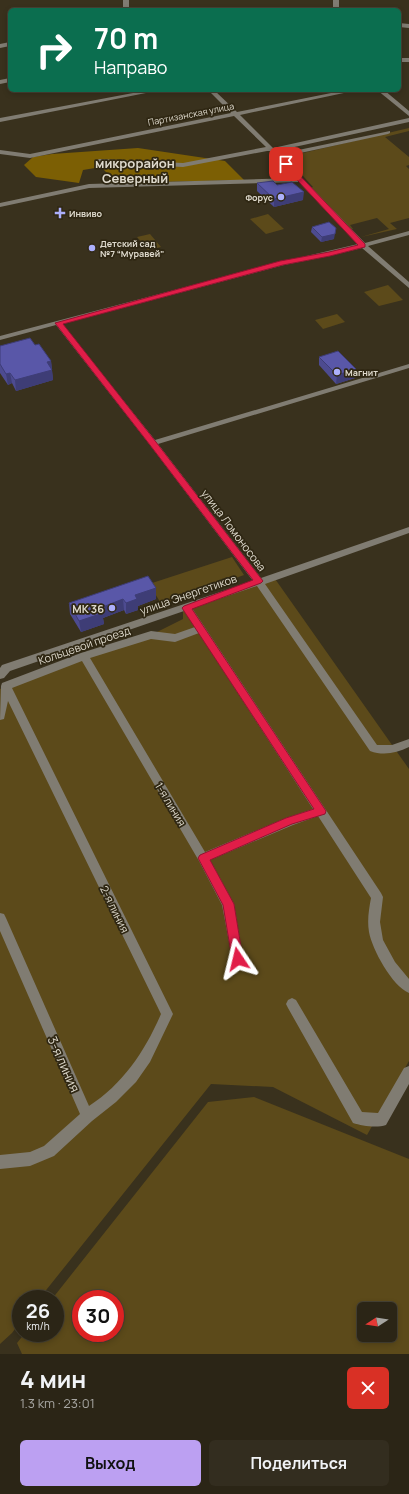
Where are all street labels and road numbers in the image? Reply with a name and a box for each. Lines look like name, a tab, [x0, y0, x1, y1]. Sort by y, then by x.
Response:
street label: Партизанская улица	[147, 99, 235, 129]
street label: улица Ломоносова	[198, 486, 270, 574]
street label: улица Энергетиков	[138, 570, 239, 618]
street label: Кольцевой проезд	[36, 622, 132, 668]
street label: 1-я линия	[152, 779, 190, 829]
street label: 2-я линия	[97, 883, 133, 935]
street label: 3-я линия	[44, 1033, 84, 1095]

